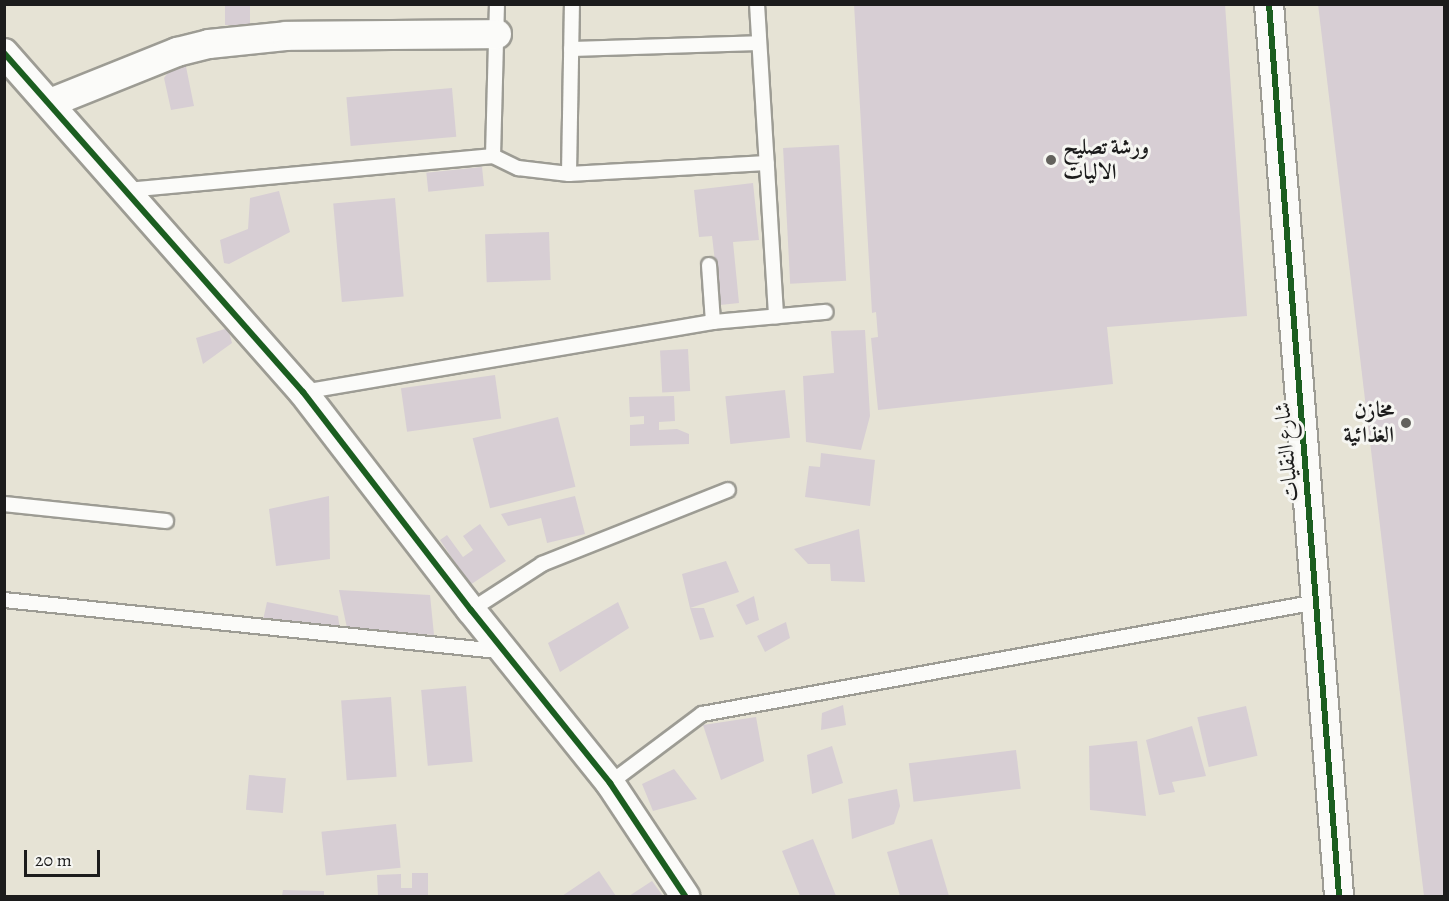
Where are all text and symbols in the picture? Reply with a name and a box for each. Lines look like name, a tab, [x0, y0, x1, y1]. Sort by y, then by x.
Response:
place label: ورشة تصليح الاليات	[1063, 134, 1149, 186]
marker: ورشة تصليح الاليات	[1044, 153, 1058, 167]
place label: مخازن الغذائية	[1344, 397, 1394, 448]
street label: شارع النقليات	[1269, 401, 1305, 503]
marker: مخازن الغذائية	[1399, 416, 1413, 430]
scale bar	[27, 838, 104, 876]
text: 20 m	[35, 848, 72, 872]

